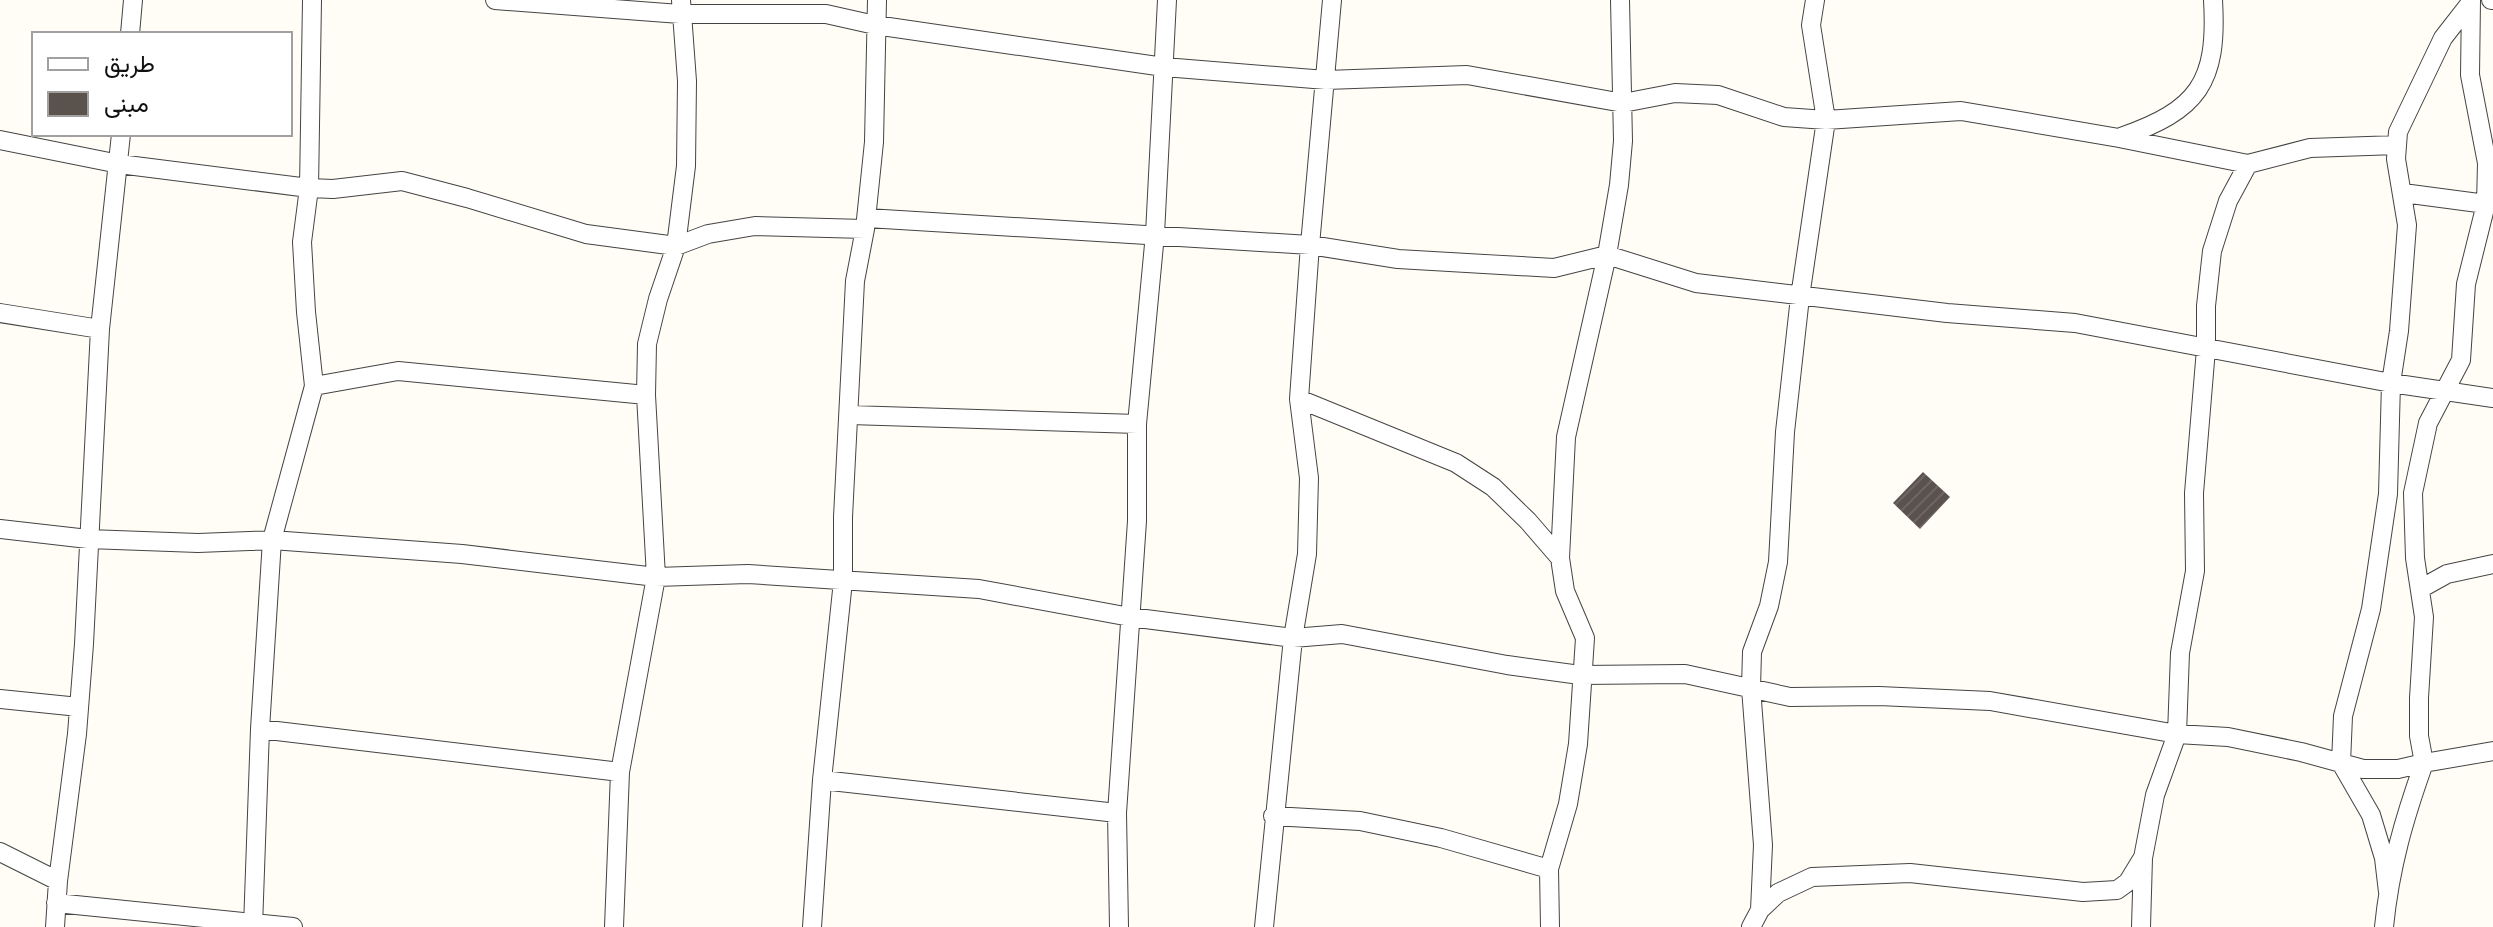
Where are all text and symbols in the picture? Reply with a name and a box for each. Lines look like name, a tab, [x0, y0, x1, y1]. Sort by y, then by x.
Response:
legend	[32, 32, 292, 136]
text: طريق	[104, 47, 155, 79]
text: مبنى	[104, 87, 149, 119]

